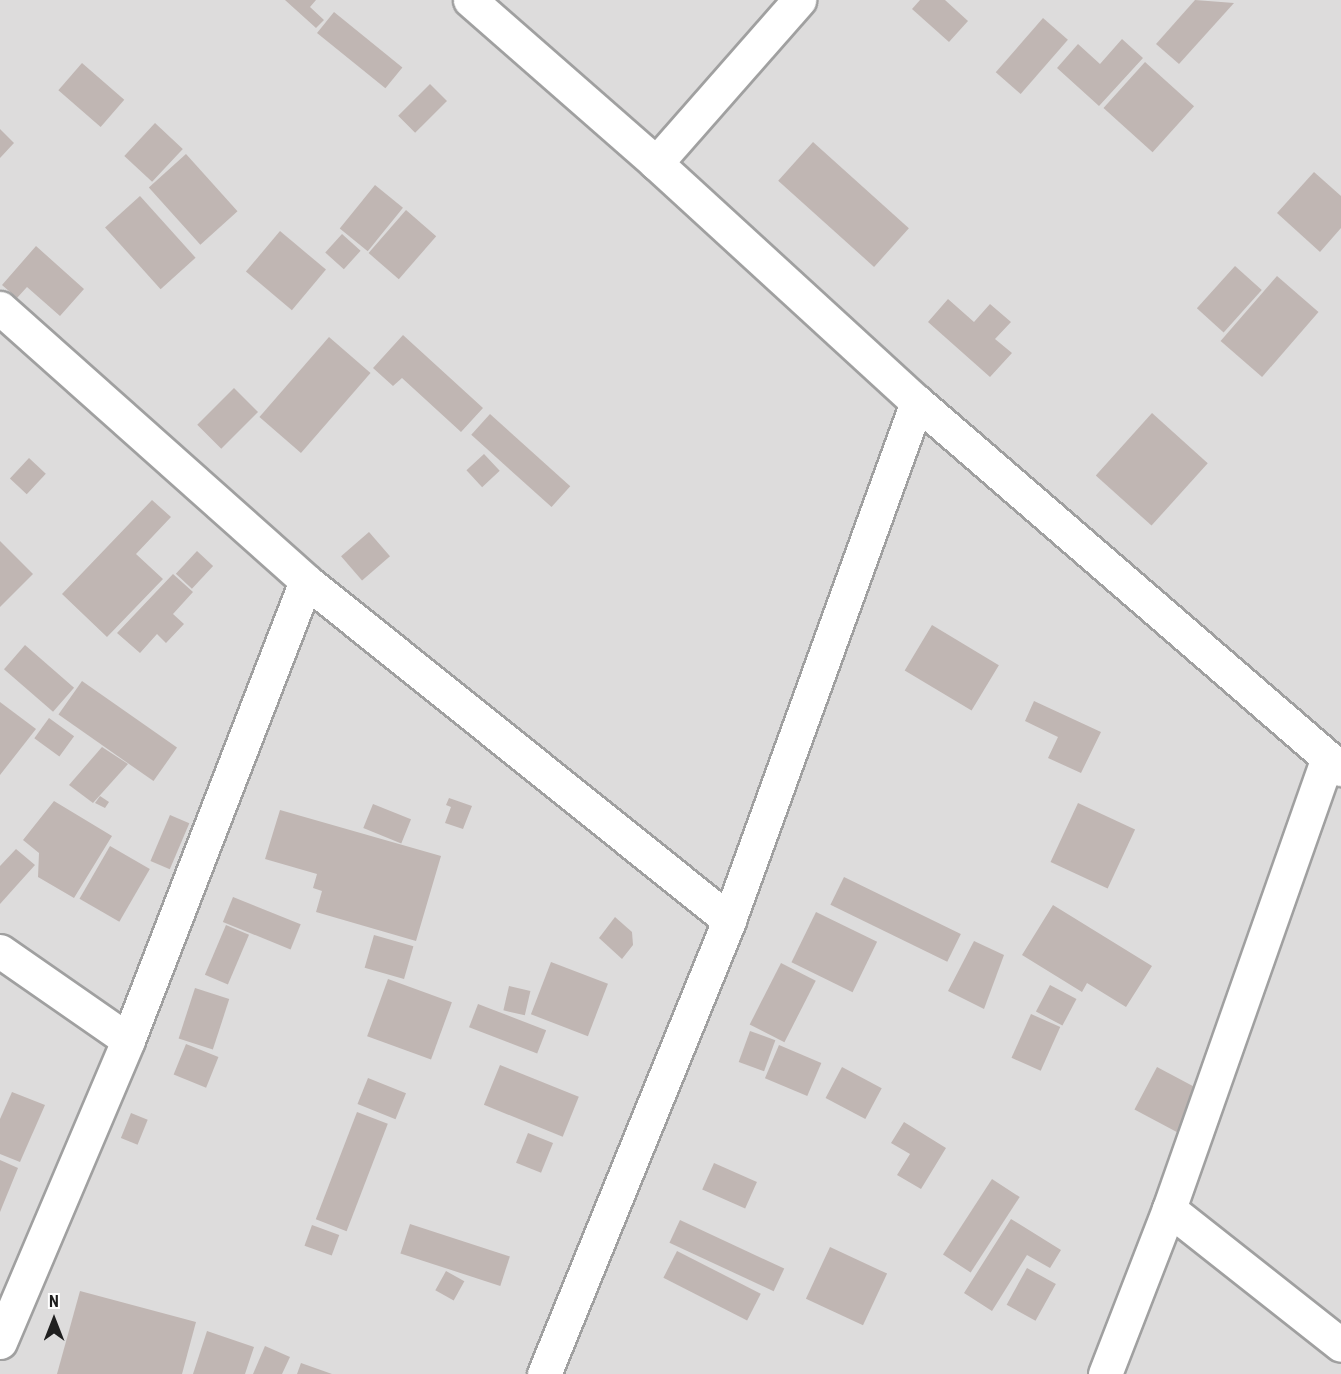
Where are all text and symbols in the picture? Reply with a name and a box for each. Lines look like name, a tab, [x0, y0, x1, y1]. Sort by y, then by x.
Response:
north arrow	[24, 1290, 84, 1350]
text: N	[49, 1292, 59, 1311]

